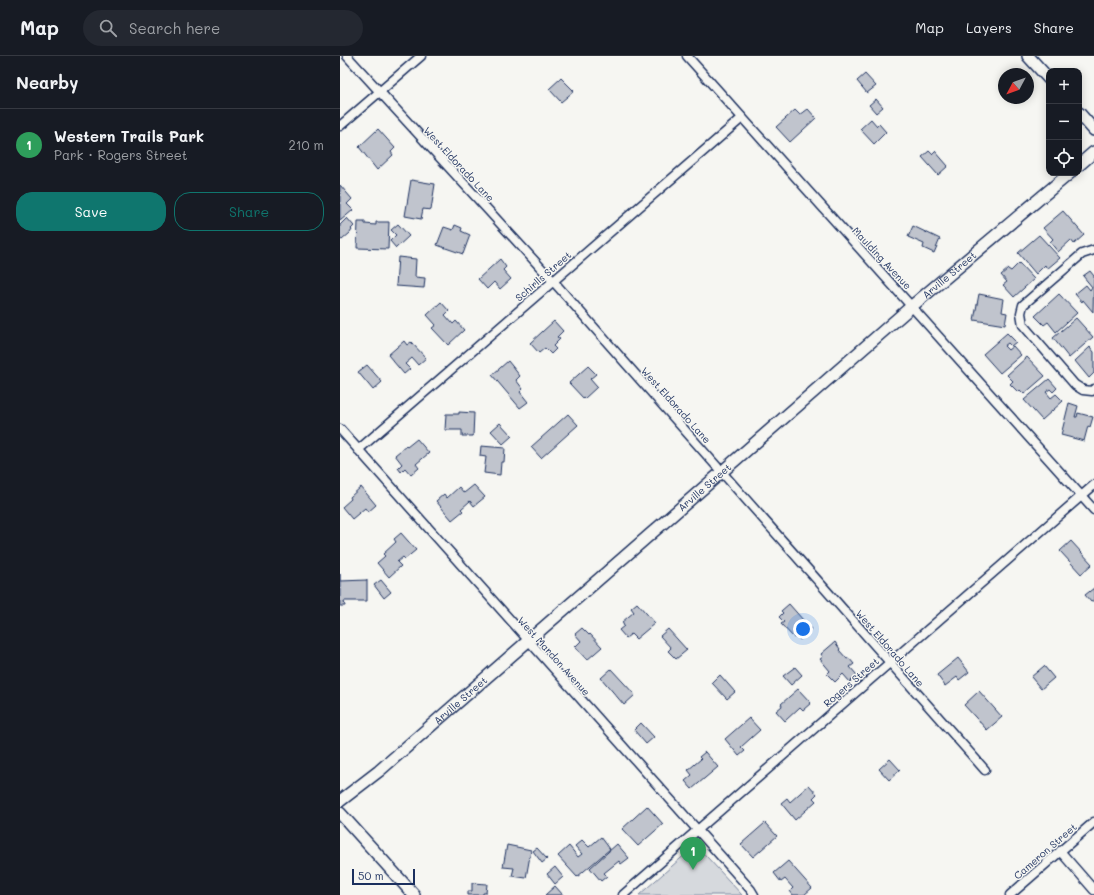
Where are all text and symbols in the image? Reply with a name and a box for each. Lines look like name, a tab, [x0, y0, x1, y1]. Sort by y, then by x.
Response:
search box	[83, 10, 363, 46]
text: Map	[20, 15, 59, 40]
icon: search	[97, 17, 119, 39]
text: Search here	[129, 18, 220, 38]
text: Map	[915, 18, 944, 37]
text: Layers	[966, 18, 1012, 37]
text: Share	[1034, 18, 1074, 37]
north arrow	[998, 68, 1034, 104]
map controls	[1046, 68, 1082, 176]
button: +	[1046, 68, 1082, 104]
text: Nearby	[16, 71, 78, 93]
button: −	[1046, 104, 1082, 140]
street label: West Eldorado Lane	[420, 123, 498, 205]
text: Western Trails Park	[54, 126, 204, 146]
text: 1	[26, 136, 32, 153]
text: 210 m	[288, 136, 324, 153]
button: locate	[1046, 140, 1082, 176]
text: Park · Rogers Street	[54, 146, 187, 163]
button: Save	[16, 192, 166, 231]
button: Share	[174, 192, 324, 231]
street label: Maulding Avenue	[849, 224, 915, 292]
street label: Schirlls Street	[512, 248, 574, 304]
street label: Arville Street	[919, 248, 979, 302]
street label: West Eldorado Lane	[638, 364, 714, 446]
street label: Arville Street	[675, 460, 734, 514]
street label: West Eldorado Lane	[853, 606, 927, 690]
street label: West Mardon Avenue	[515, 613, 593, 699]
your location	[793, 619, 813, 639]
street label: Rogers Street	[820, 654, 882, 710]
street label: Arville Street	[431, 673, 490, 727]
street label: Cameron Street	[1011, 820, 1079, 882]
pin: 1	[680, 837, 706, 870]
scale bar	[352, 867, 415, 886]
text: 50 m	[358, 868, 384, 883]

